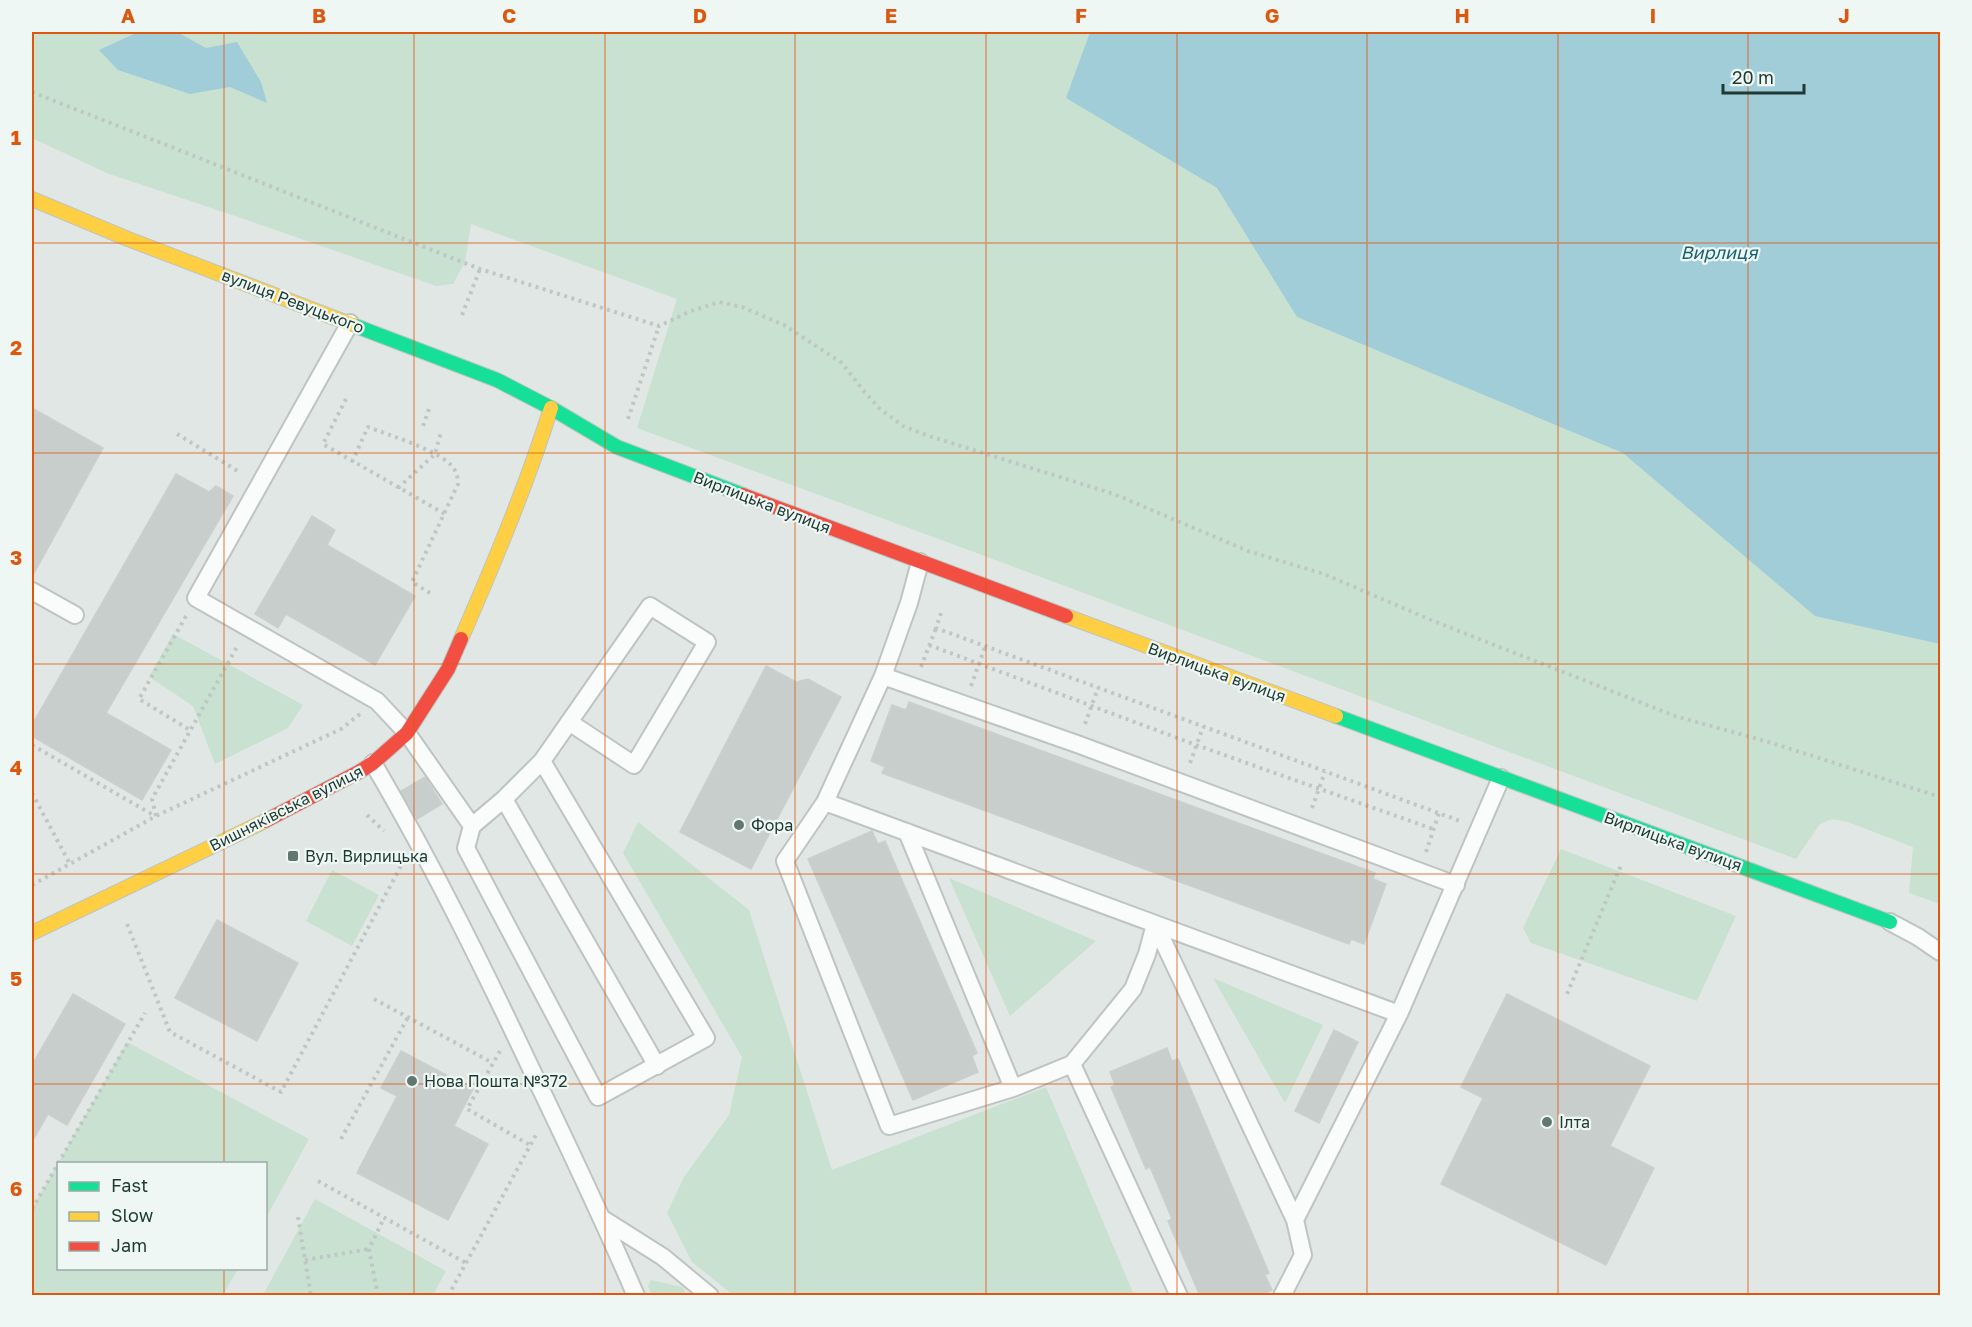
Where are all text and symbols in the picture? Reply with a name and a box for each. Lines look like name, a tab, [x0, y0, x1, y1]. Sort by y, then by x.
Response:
text: A	[121, 3, 135, 27]
text: B	[312, 3, 326, 27]
text: C	[502, 3, 516, 27]
text: D	[693, 3, 707, 27]
text: E	[885, 3, 897, 27]
text: F	[1075, 3, 1087, 27]
text: G	[1265, 3, 1279, 27]
text: H	[1454, 3, 1470, 27]
text: I	[1650, 3, 1656, 27]
text: J	[1838, 3, 1850, 27]
scale bar	[1723, 57, 1804, 95]
text: 20 m	[1732, 66, 1774, 88]
text: 1	[11, 125, 21, 149]
water label: Вирлиця	[1680, 241, 1759, 263]
street label: вулиця Ревуцького	[219, 265, 367, 337]
text: 2	[10, 335, 22, 359]
street label: Вирлицька вулиця	[691, 467, 833, 537]
text: 3	[10, 545, 22, 569]
street label: Вирлицька вулиця	[1145, 638, 1289, 706]
text: 4	[10, 755, 22, 779]
street label: Вишняківська вулиця	[206, 761, 366, 855]
street label: Вирлицька вулиця	[1601, 807, 1745, 875]
place label: Фора	[751, 815, 793, 835]
marker: Фора	[732, 818, 746, 832]
place label: Вул. Вирлицька	[305, 846, 428, 866]
marker: Вул. Вирлицька	[286, 849, 300, 863]
text: 5	[10, 966, 22, 990]
place label: Нова Пошта №372	[424, 1071, 568, 1091]
marker: Нова Пошта №372	[405, 1074, 419, 1088]
place label: Ілта	[1559, 1112, 1590, 1132]
marker: Ілта	[1540, 1115, 1554, 1129]
legend	[57, 1162, 267, 1270]
text: Fast	[111, 1174, 148, 1196]
text: 6	[10, 1176, 22, 1200]
text: Slow	[111, 1204, 154, 1226]
text: Jam	[111, 1234, 147, 1256]

